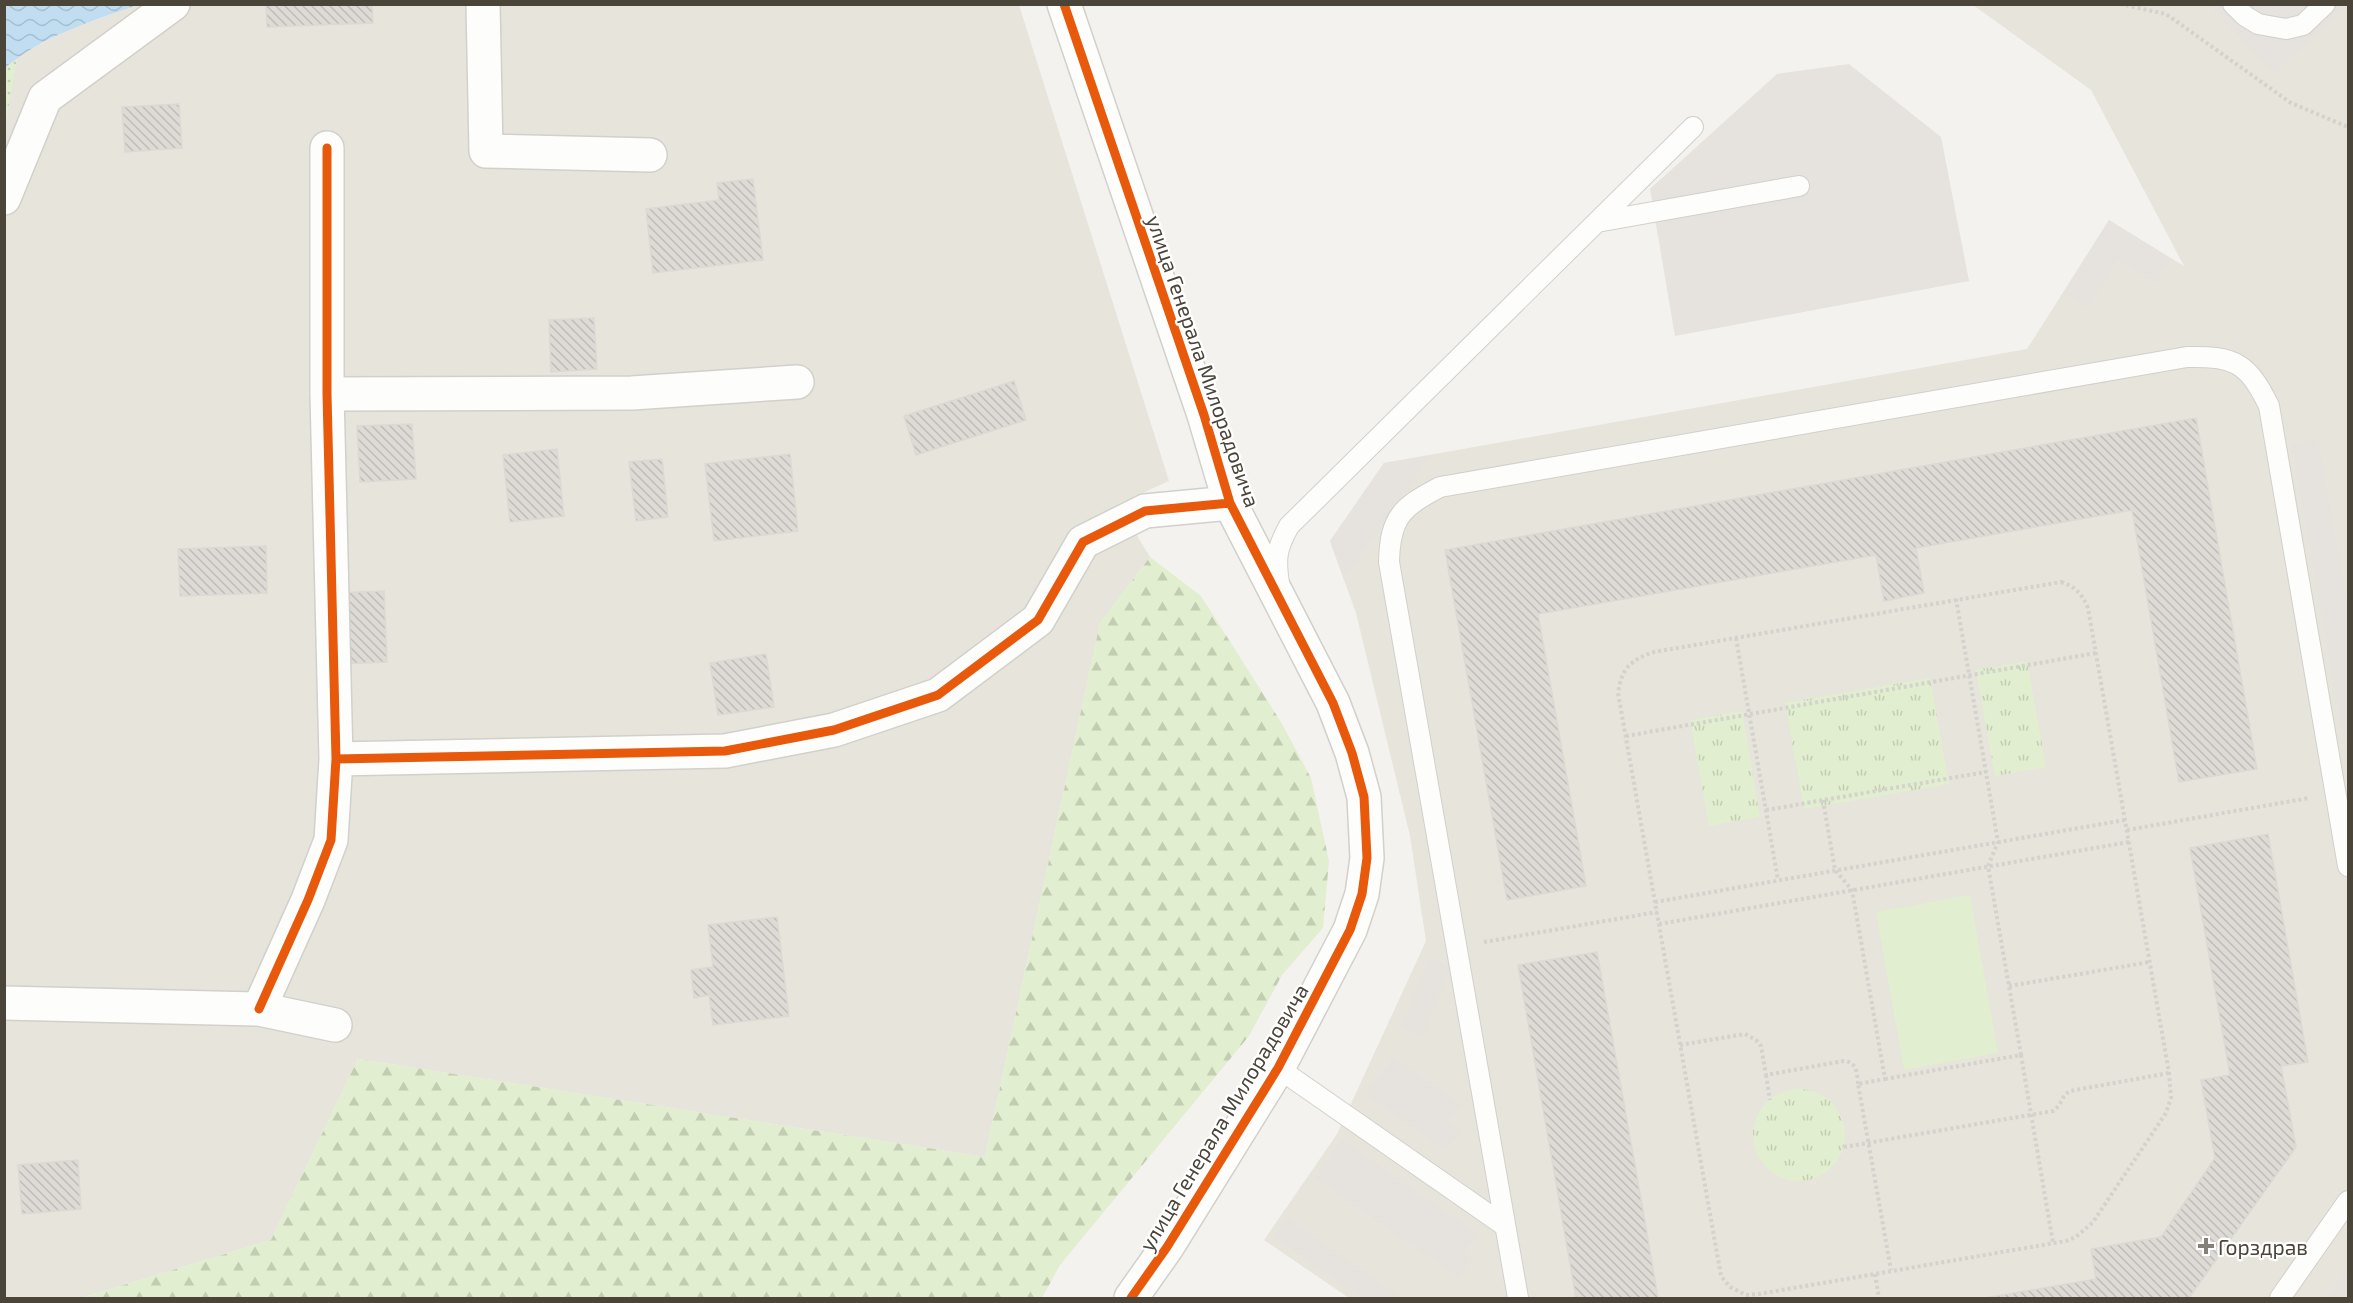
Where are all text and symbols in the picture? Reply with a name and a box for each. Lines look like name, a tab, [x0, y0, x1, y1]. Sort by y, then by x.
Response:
street label: улица Генерала Милорадовича	[1141, 212, 1266, 511]
street label: улица Генерала Милорадовича	[1133, 979, 1314, 1256]
place label: Горздрав	[2218, 1234, 2308, 1259]
marker: Горздрав	[2199, 1239, 2213, 1253]

